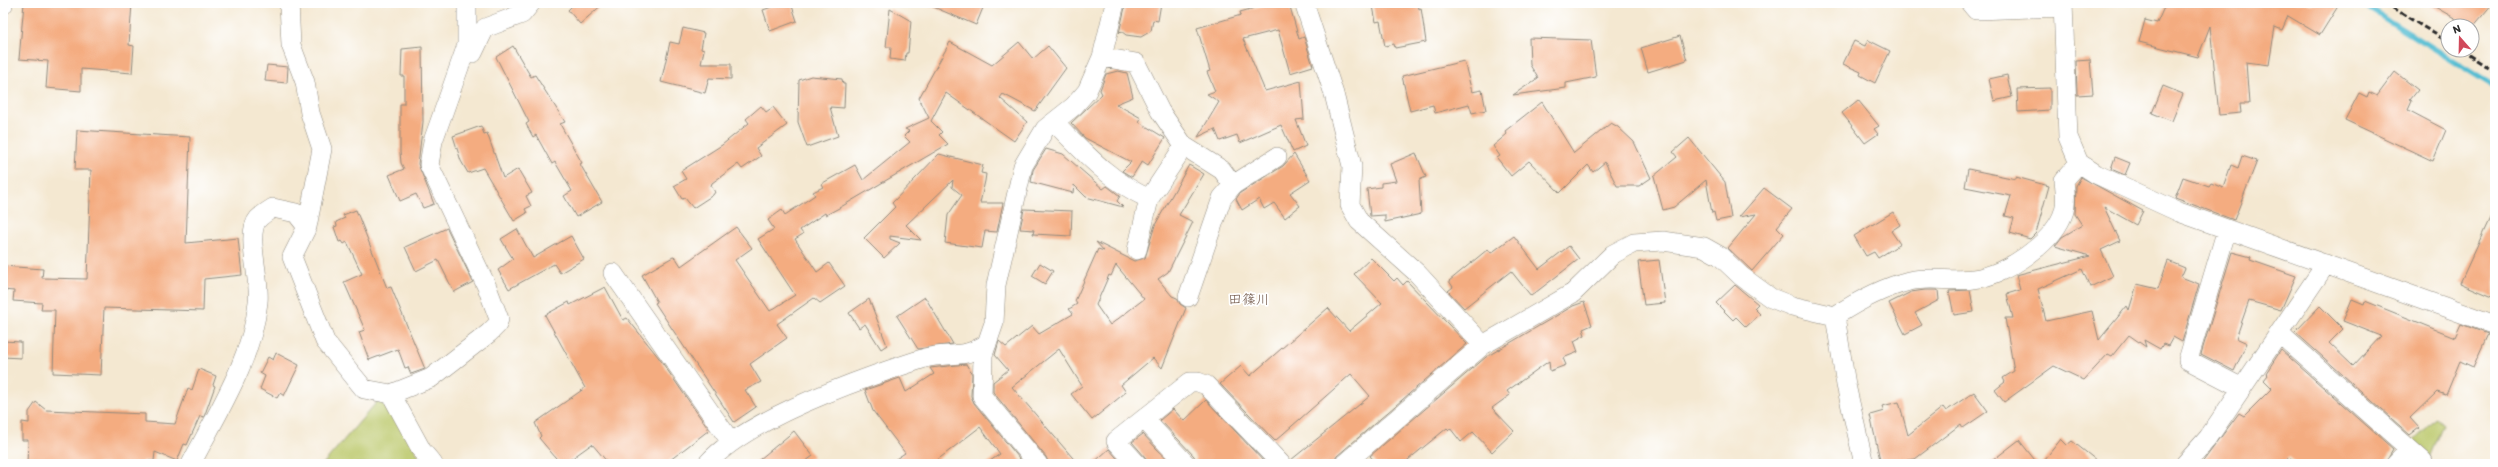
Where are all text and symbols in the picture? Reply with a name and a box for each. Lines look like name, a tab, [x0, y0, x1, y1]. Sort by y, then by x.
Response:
north arrow	[2440, 18, 2480, 58]
text: N	[2451, 22, 2462, 36]
district label: 田篠川	[1228, 291, 1270, 308]

